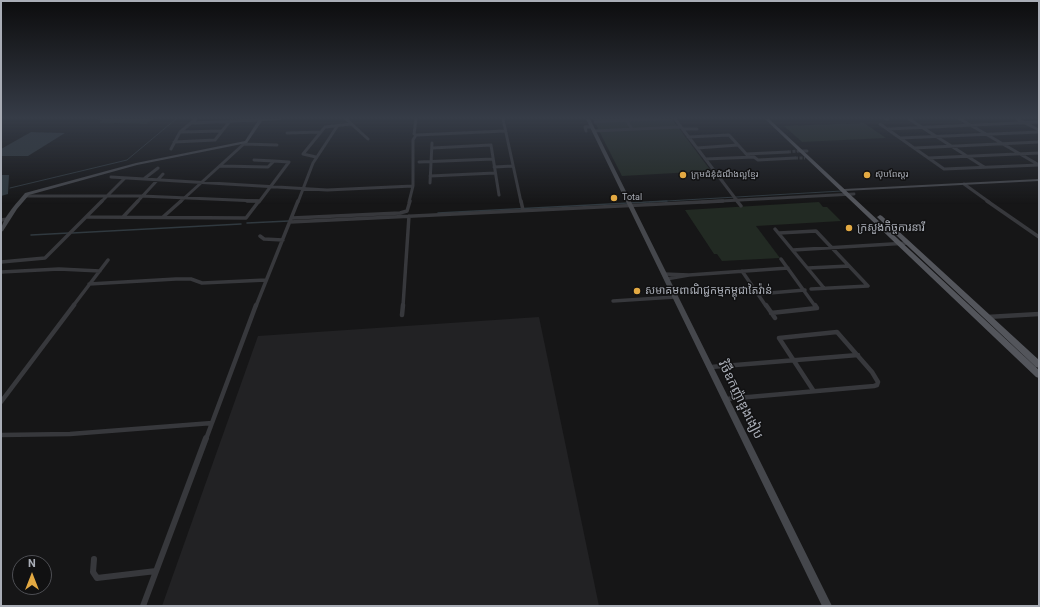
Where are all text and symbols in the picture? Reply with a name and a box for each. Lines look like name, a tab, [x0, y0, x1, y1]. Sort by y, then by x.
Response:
marker: ក្រុមជំនុំដំណឹងល្អខ្មែរ	[678, 170, 688, 180]
place label: ក្រុមជំនុំដំណឹងល្អខ្មែរ	[691, 170, 758, 180]
marker: ស៊ុបពែស្តរ	[862, 170, 872, 180]
place label: ស៊ុបពែស្តរ	[875, 170, 908, 180]
marker: Total	[609, 193, 619, 203]
place label: Total	[622, 193, 642, 203]
place label: ក្រសួងកិច្ចការនារី	[857, 221, 925, 235]
marker: ក្រសួងកិច្ចការនារី	[844, 223, 854, 233]
place label: សមាគមពាណិជ្ជកម្មកម្ពុជាតៃវ៉ាន់	[645, 284, 772, 298]
marker: សមាគមពាណិជ្ជកម្មកម្ពុជាតៃវ៉ាន់	[632, 286, 642, 296]
street label: វិថីឧកញ៉ាឌួងងៀប	[714, 358, 766, 442]
north arrow	[12, 555, 52, 595]
text: N	[28, 557, 36, 570]

